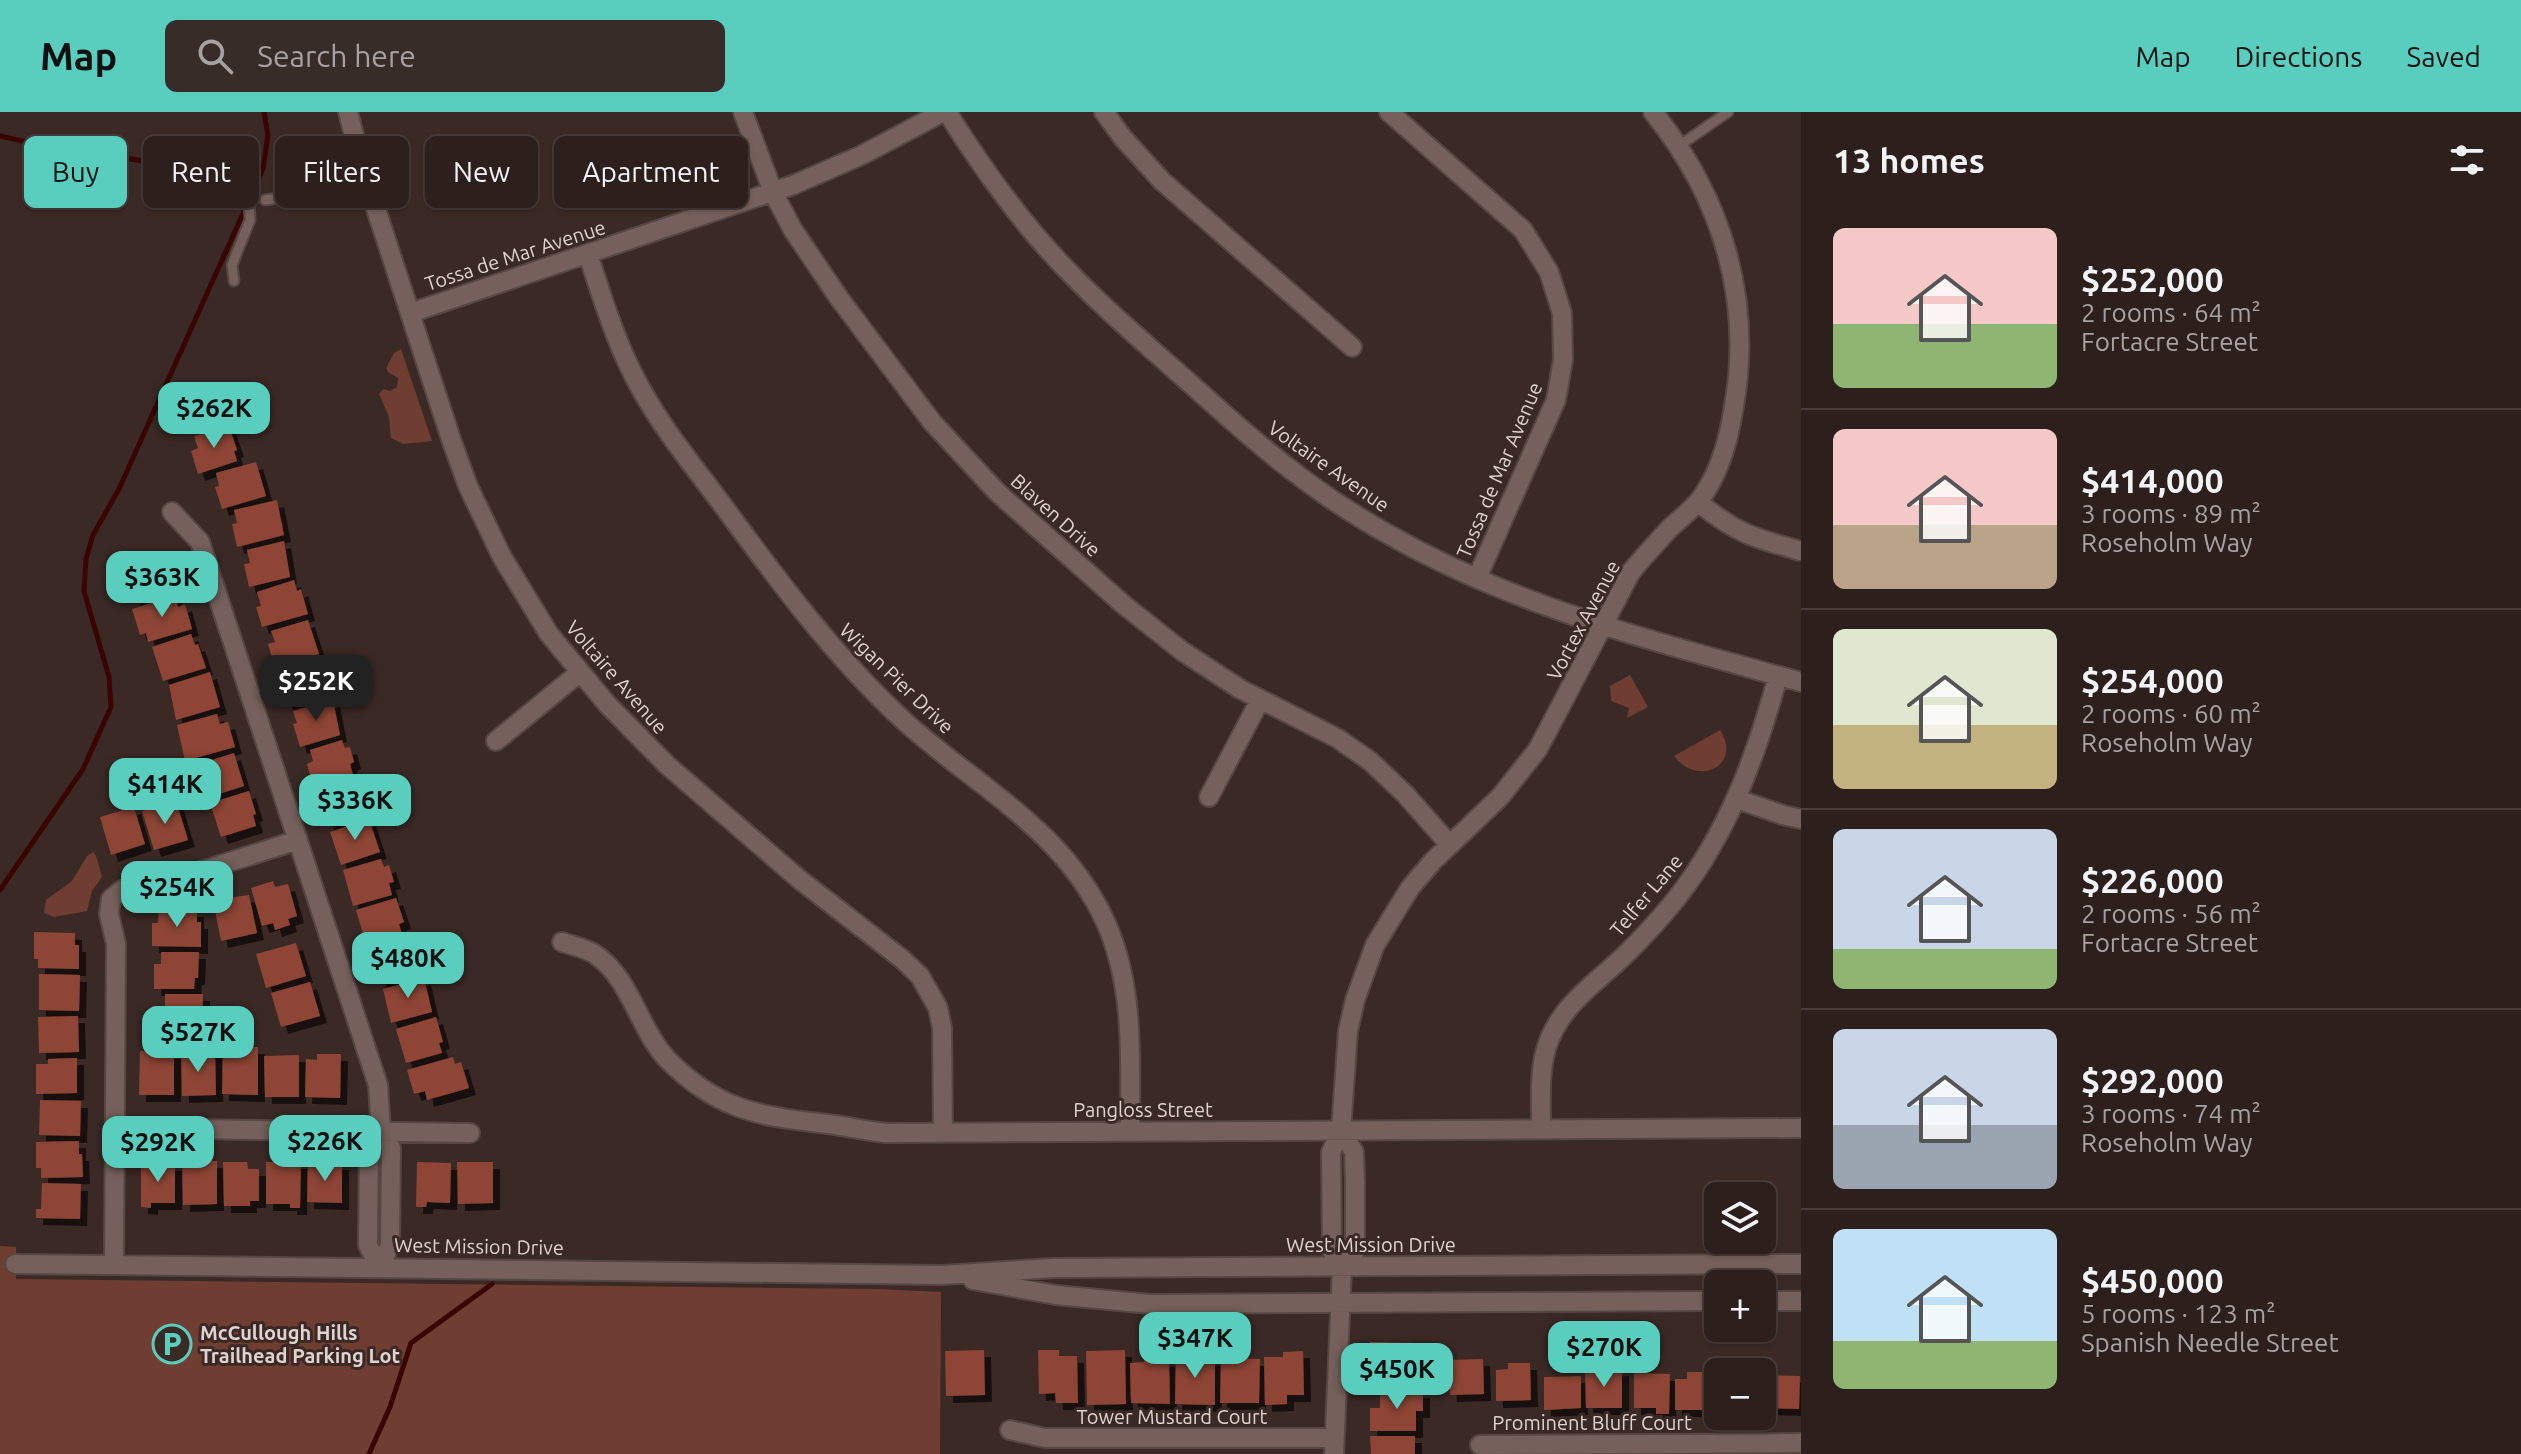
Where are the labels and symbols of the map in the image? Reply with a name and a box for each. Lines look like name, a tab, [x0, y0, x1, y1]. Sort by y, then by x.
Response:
street label: Tossa de Mar Avenue	[422, 215, 608, 295]
street label: Tossa de Mar Avenue	[1452, 379, 1546, 561]
pin: $262K	[158, 382, 270, 450]
street label: Voltaire Avenue	[1264, 416, 1394, 516]
street label: Blaven Drive	[1007, 469, 1105, 561]
pin: $363K	[106, 551, 218, 619]
street label: Vortex Avenue	[1542, 556, 1624, 684]
street label: Voltaire Avenue	[562, 616, 672, 738]
street label: Wigan Pier Drive	[835, 618, 959, 738]
pin: $252K	[260, 655, 372, 723]
pin: $414K	[109, 758, 221, 826]
pin: $336K	[299, 774, 411, 842]
street label: Telfer Lane	[1605, 849, 1687, 941]
pin: $254K	[121, 861, 233, 929]
pin: $480K	[352, 932, 464, 1000]
pin: $527K	[142, 1006, 254, 1074]
street label: Pangloss Street	[1073, 1098, 1213, 1121]
pin: $226K	[269, 1115, 381, 1183]
pin: $292K	[102, 1116, 214, 1184]
street label: West Mission Drive	[394, 1233, 564, 1259]
street label: West Mission Drive	[1286, 1233, 1456, 1256]
pin: $347K	[1139, 1312, 1251, 1380]
place label: McCullough Hills Trailhead Parking Lot	[200, 1321, 401, 1367]
pin: $270K	[1548, 1321, 1660, 1389]
parking icon: McCullough Hills Trailhead Parking Lot	[151, 1323, 193, 1365]
pin: $450K	[1341, 1343, 1453, 1411]
street label: Tower Mustard Court	[1077, 1405, 1268, 1428]
street label: Prominent Bluff Court	[1492, 1411, 1692, 1434]

